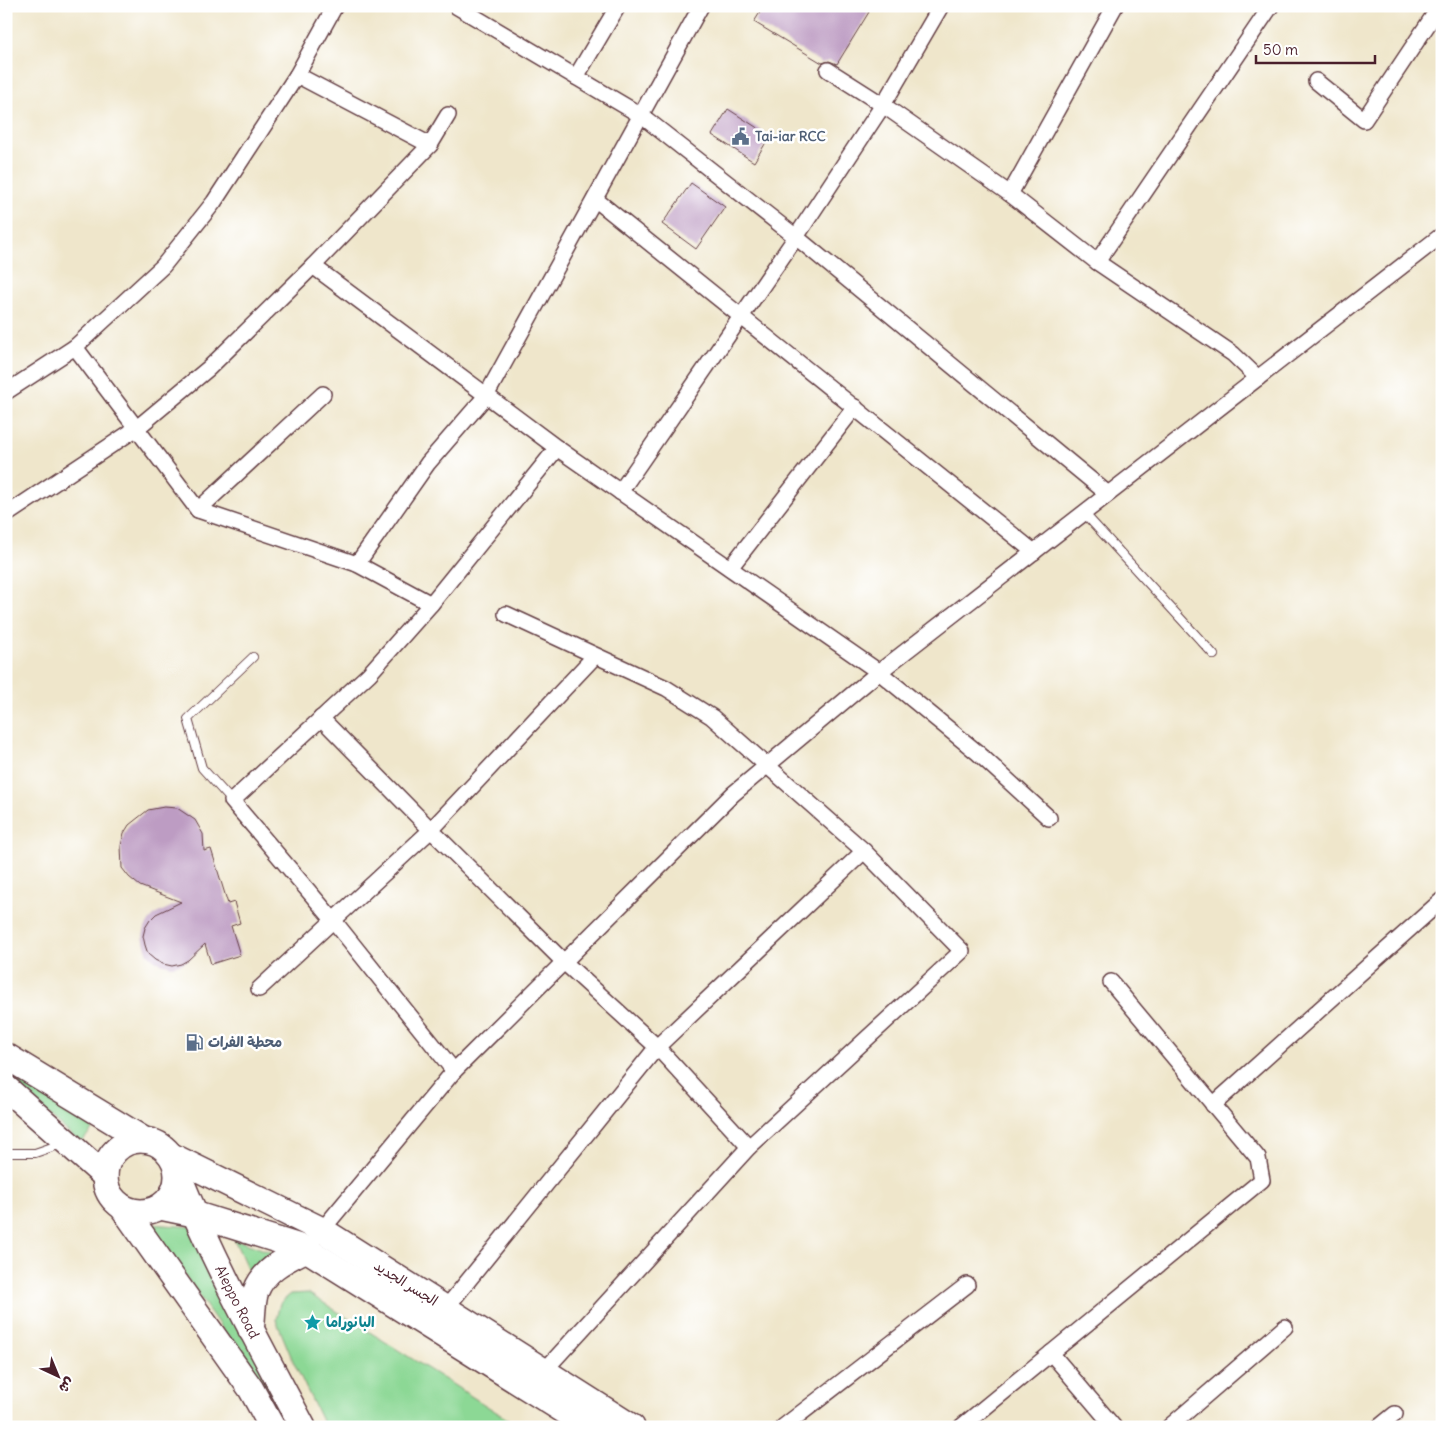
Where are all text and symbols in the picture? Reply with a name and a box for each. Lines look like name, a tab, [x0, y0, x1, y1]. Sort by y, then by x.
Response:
scale bar	[1256, 32, 1374, 64]
text: 50 m	[1263, 40, 1298, 59]
public building icon: Tai-iar RCC	[731, 126, 751, 146]
place label: Tai-iar RCC	[755, 127, 826, 145]
fuel station icon: محطة الفرات	[184, 1032, 204, 1052]
place label: محطة الفرات	[208, 1033, 282, 1051]
street label: الجسر الجديد	[371, 1256, 441, 1310]
street label: Aleppo Road	[211, 1262, 263, 1342]
place icon: البانوراما	[302, 1312, 322, 1332]
place label: البانوراما	[326, 1313, 375, 1332]
north arrow	[32, 1350, 82, 1400]
text: ش	[55, 1374, 79, 1397]

